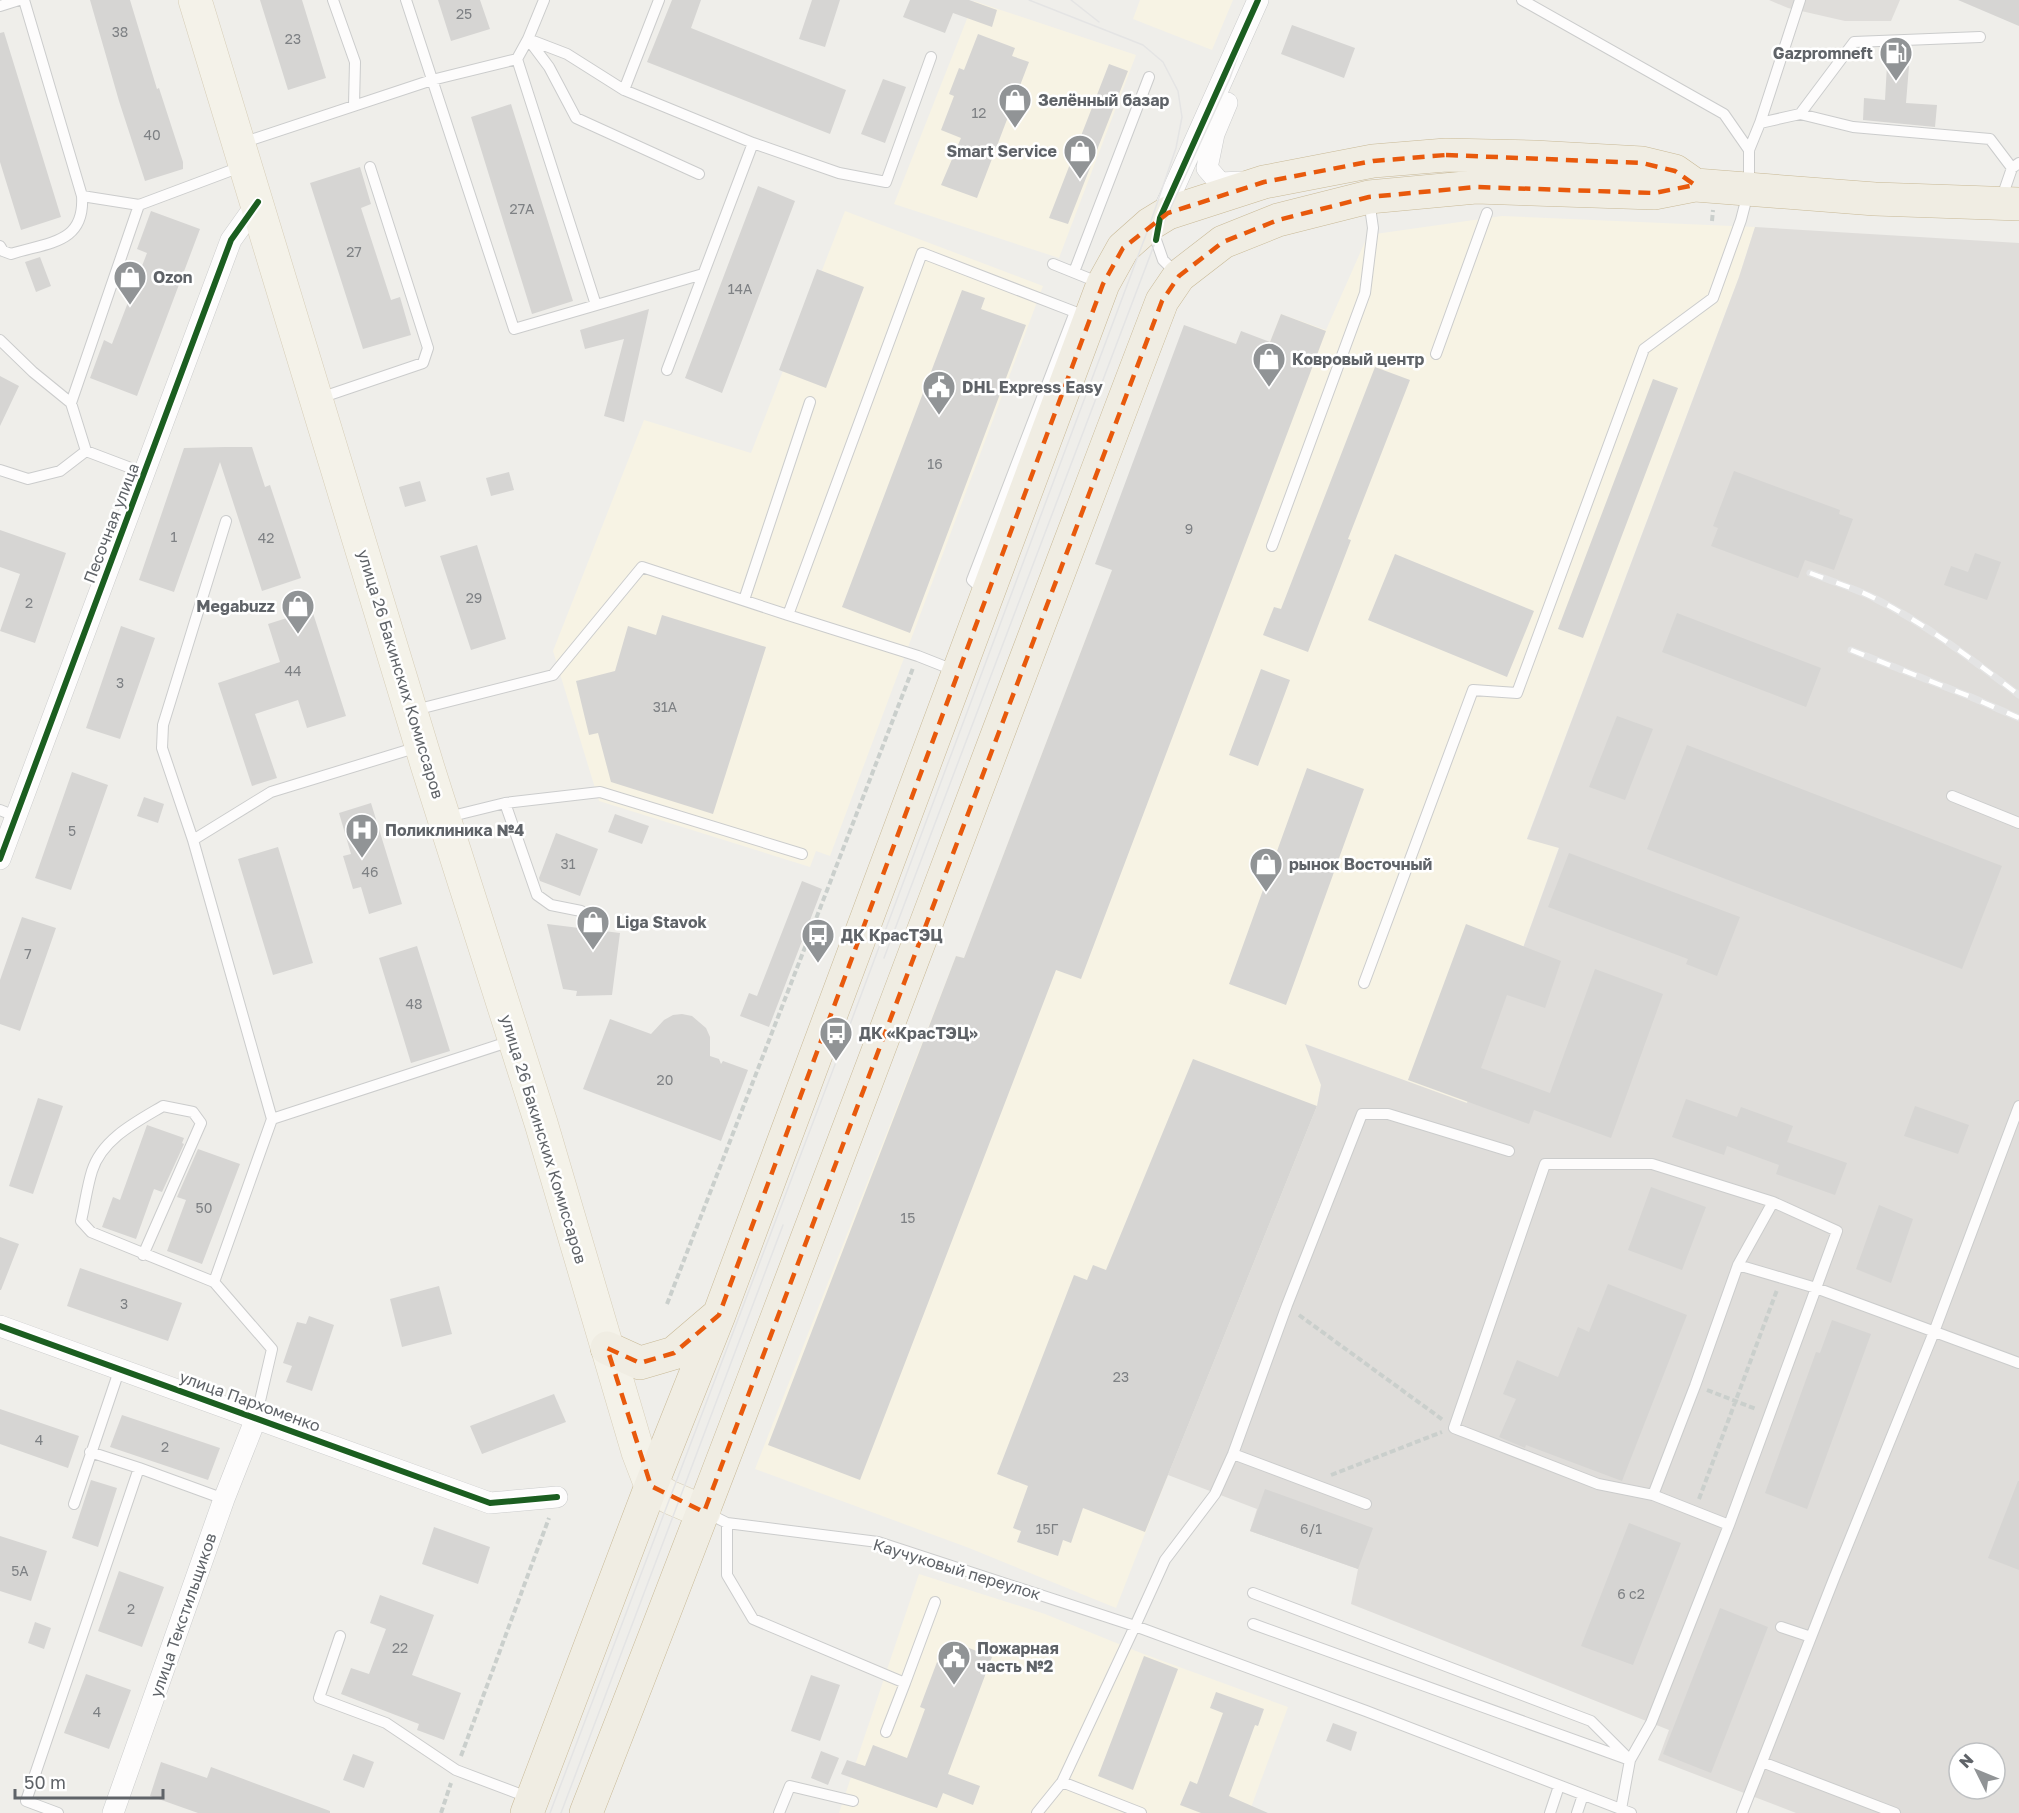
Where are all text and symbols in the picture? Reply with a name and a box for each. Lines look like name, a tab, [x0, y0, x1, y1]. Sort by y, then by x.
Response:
house number: 25	[456, 5, 472, 22]
house number: 38	[112, 23, 128, 40]
house number: 23	[285, 30, 301, 47]
fuel station icon: Gazpromneft	[1878, 35, 1914, 82]
place label: Gazpromneft	[1773, 43, 1873, 63]
shop icon: Зелённый базар	[997, 82, 1033, 129]
place label: Зелённый базар	[1038, 90, 1170, 110]
house number: 12	[972, 104, 986, 121]
house number: 40	[143, 126, 161, 143]
shop icon: Smart Service	[1062, 133, 1098, 180]
place label: Smart Service	[947, 141, 1057, 161]
house number: 27А	[510, 200, 535, 217]
house number: 27	[346, 243, 362, 260]
shop icon: Ozon	[112, 259, 148, 306]
place label: Ozon	[153, 267, 193, 287]
house number: 14А	[728, 280, 753, 297]
shop icon: Ковровый центр	[1251, 341, 1287, 388]
place label: Ковровый центр	[1292, 349, 1424, 369]
public building icon: DHL Express Easy	[921, 369, 957, 416]
place label: DHL Express Easy	[962, 377, 1103, 397]
house number: 16	[927, 455, 943, 472]
street label: Песочная улица	[79, 460, 143, 586]
house number: 9	[1185, 520, 1193, 537]
house number: 1	[171, 528, 178, 545]
house number: 42	[258, 529, 274, 546]
street label: улица 26 Бакинских Комиссаров	[354, 547, 448, 801]
shop icon: Megabuzz	[280, 588, 316, 635]
house number: 29	[466, 589, 482, 606]
house number: 2	[25, 594, 33, 611]
place label: Megabuzz	[196, 596, 275, 616]
house number: 44	[284, 662, 302, 679]
house number: 3	[116, 674, 124, 691]
house number: 31А	[653, 698, 678, 715]
hospital icon: Поликлиника №4	[344, 812, 380, 859]
place label: Поликлиника №4	[385, 820, 524, 840]
house number: 5	[68, 822, 76, 839]
shop icon: рынок Восточный	[1248, 846, 1284, 893]
place label: рынок Восточный	[1289, 854, 1432, 874]
house number: 31	[561, 855, 576, 872]
house number: 46	[361, 863, 379, 880]
shop icon: Liga Stavok	[575, 904, 611, 951]
place label: Liga Stavok	[616, 912, 707, 932]
bus stop icon: ДК КрасТЭЦ	[800, 917, 836, 964]
place label: ДК КрасТЭЦ	[841, 925, 943, 945]
house number: 7	[24, 945, 32, 962]
house number: 48	[405, 995, 423, 1012]
street label: улица 26 Бакинских Комиссаров	[497, 1012, 591, 1266]
bus stop icon: ДК «КрасТЭЦ»	[818, 1015, 854, 1062]
place label: ДК «КрасТЭЦ»	[859, 1023, 978, 1043]
house number: 20	[657, 1071, 673, 1088]
house number: 50	[196, 1199, 212, 1216]
house number: 15	[901, 1209, 915, 1226]
house number: 3	[120, 1295, 128, 1312]
street label: улица Пархоменко	[177, 1366, 323, 1436]
house number: 23	[1113, 1368, 1129, 1385]
house number: 4	[35, 1431, 43, 1448]
house number: 2	[161, 1438, 169, 1455]
house number: 15Г	[1036, 1520, 1059, 1537]
house number: 6/1	[1300, 1520, 1322, 1537]
street label: улица Текстильщиков	[145, 1530, 221, 1700]
street label: Каучуковый переулок	[871, 1534, 1043, 1604]
house number: 5А	[11, 1562, 29, 1579]
house number: 6 с2	[1617, 1585, 1645, 1602]
house number: 2	[127, 1600, 135, 1617]
place label: Пожарная часть №2	[977, 1638, 1059, 1676]
house number: 22	[392, 1639, 408, 1656]
public building icon: Пожарная часть №2	[936, 1639, 972, 1686]
house number: 4	[93, 1703, 101, 1720]
north arrow	[1947, 1741, 2007, 1801]
text: N	[1955, 1749, 1977, 1772]
scale bar	[15, 1762, 164, 1800]
text: 50 m	[24, 1771, 66, 1793]

